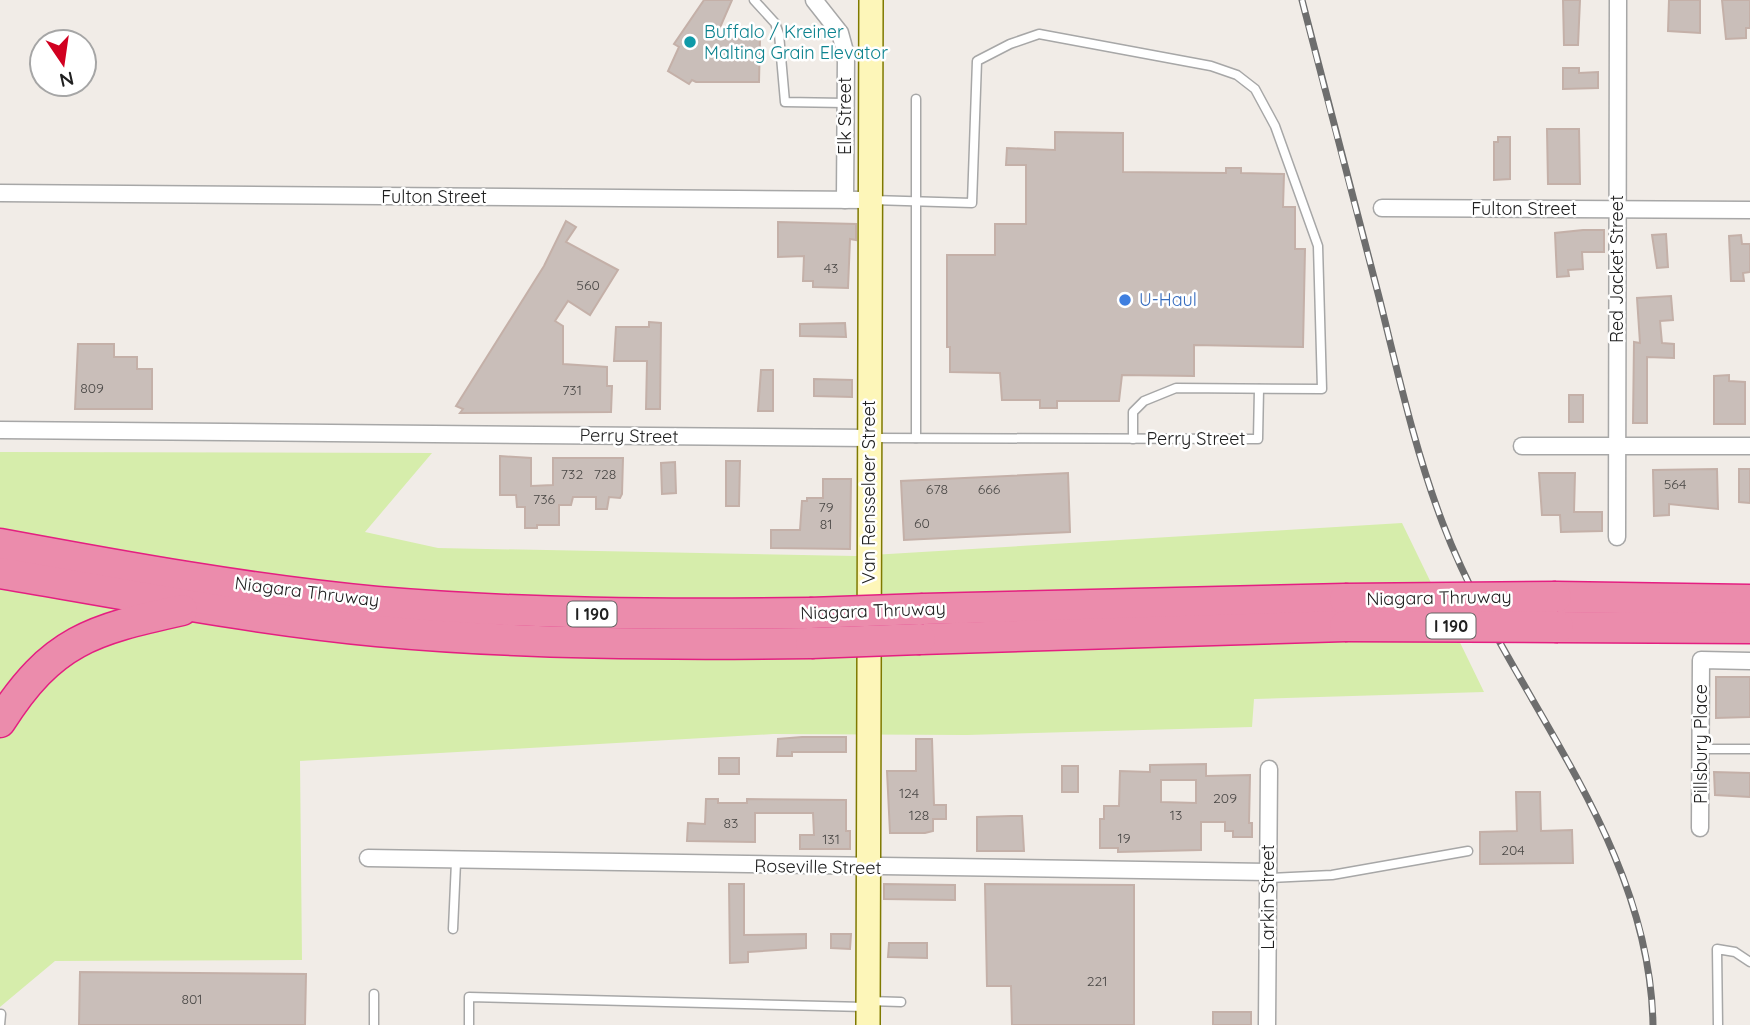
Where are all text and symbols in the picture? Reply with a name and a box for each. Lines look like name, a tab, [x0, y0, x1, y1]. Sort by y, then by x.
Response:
place label: Buffalo / Kreiner Malting Grain Elevator	[704, 20, 888, 64]
north arrow	[28, 28, 98, 98]
marker: Buffalo / Kreiner Malting Grain Elevator	[682, 34, 698, 50]
text: N	[57, 66, 76, 93]
street label: Elk Street	[833, 77, 856, 155]
street label: Fulton Street	[381, 185, 487, 208]
street label: Red Jacket Street	[1605, 195, 1628, 343]
street label: Fulton Street	[1471, 197, 1577, 220]
house number: 43	[824, 259, 838, 277]
house number: 560	[576, 276, 600, 294]
place label: U-Haul	[1139, 288, 1197, 311]
marker: U-Haul	[1117, 292, 1133, 308]
house number: 809	[80, 379, 104, 397]
house number: 731	[562, 381, 582, 399]
street label: Van Rensselaer Street	[857, 400, 880, 584]
street label: Perry Street	[579, 423, 679, 448]
street label: Perry Street	[1147, 427, 1245, 450]
house number: 732	[561, 465, 583, 483]
house number: 728	[594, 465, 616, 483]
house number: 564	[1664, 475, 1686, 493]
house number: 678	[926, 480, 948, 498]
house number: 666	[978, 480, 1001, 498]
house number: 736	[533, 490, 555, 508]
house number: 79	[819, 498, 834, 516]
house number: 60	[914, 514, 930, 532]
house number: 81	[820, 515, 832, 533]
street label: Niagara Thruway	[233, 571, 381, 612]
street label: Niagara Thruway	[1366, 585, 1512, 610]
street label: Niagara Thruway	[800, 596, 946, 625]
road number: I 190	[568, 601, 616, 626]
road number: I 190	[1426, 614, 1476, 638]
street label: Pillsbury Place	[1689, 684, 1712, 804]
house number: 124	[899, 784, 919, 802]
house number: 209	[1213, 789, 1237, 807]
house number: 128	[909, 806, 929, 824]
house number: 13	[1170, 806, 1182, 824]
house number: 83	[724, 814, 738, 832]
house number: 19	[1118, 829, 1131, 847]
house number: 131	[822, 830, 840, 848]
house number: 204	[1501, 841, 1525, 859]
street label: Larkin Street	[1256, 844, 1279, 950]
street label: Roseville Street	[754, 854, 882, 879]
house number: 221	[1087, 972, 1107, 990]
house number: 801	[181, 990, 203, 1008]

